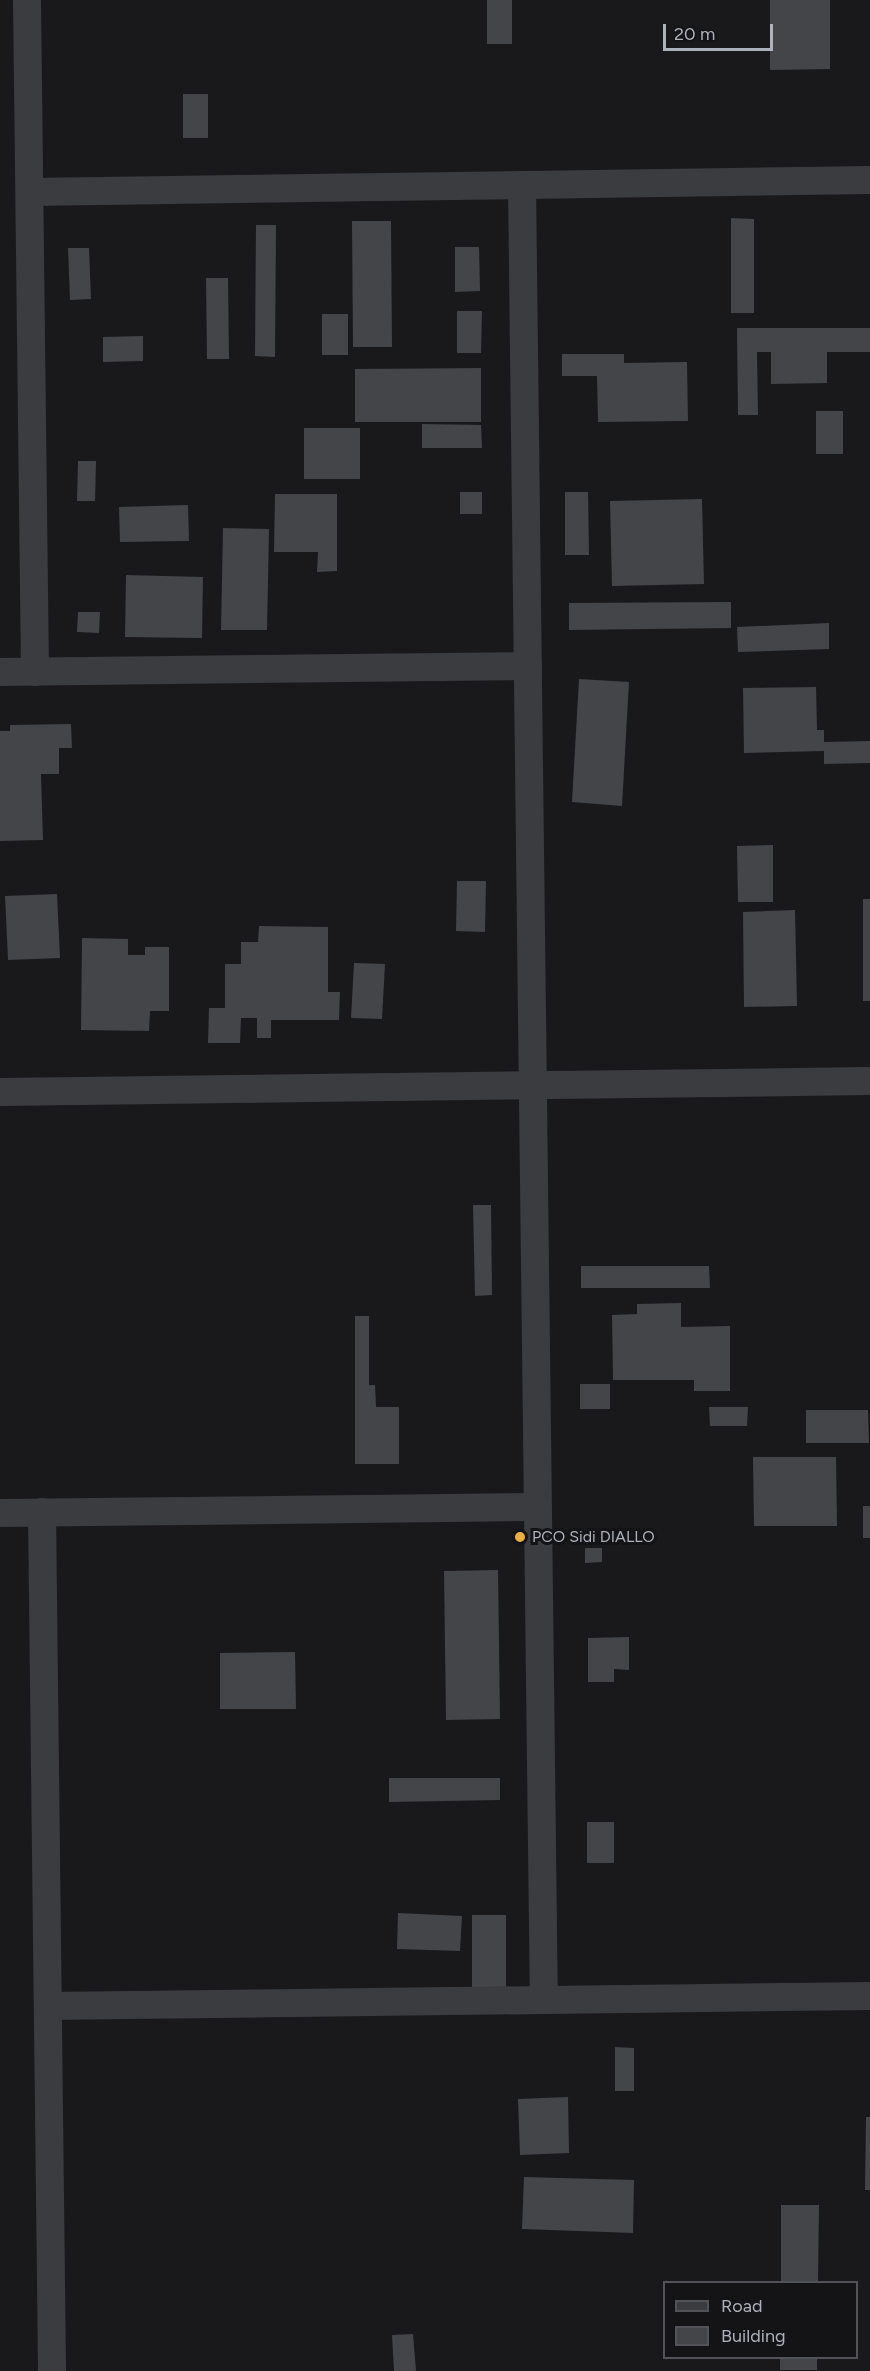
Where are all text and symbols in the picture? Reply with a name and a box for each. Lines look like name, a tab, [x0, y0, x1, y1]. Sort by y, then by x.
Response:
scale bar	[666, 12, 776, 50]
text: 20 m	[674, 23, 715, 45]
place label: PCO Sidi DIALLO	[532, 1527, 655, 1547]
marker: PCO Sidi DIALLO	[513, 1530, 527, 1544]
legend	[663, 2281, 858, 2359]
text: Road	[721, 2295, 762, 2317]
text: Building	[721, 2325, 786, 2347]

